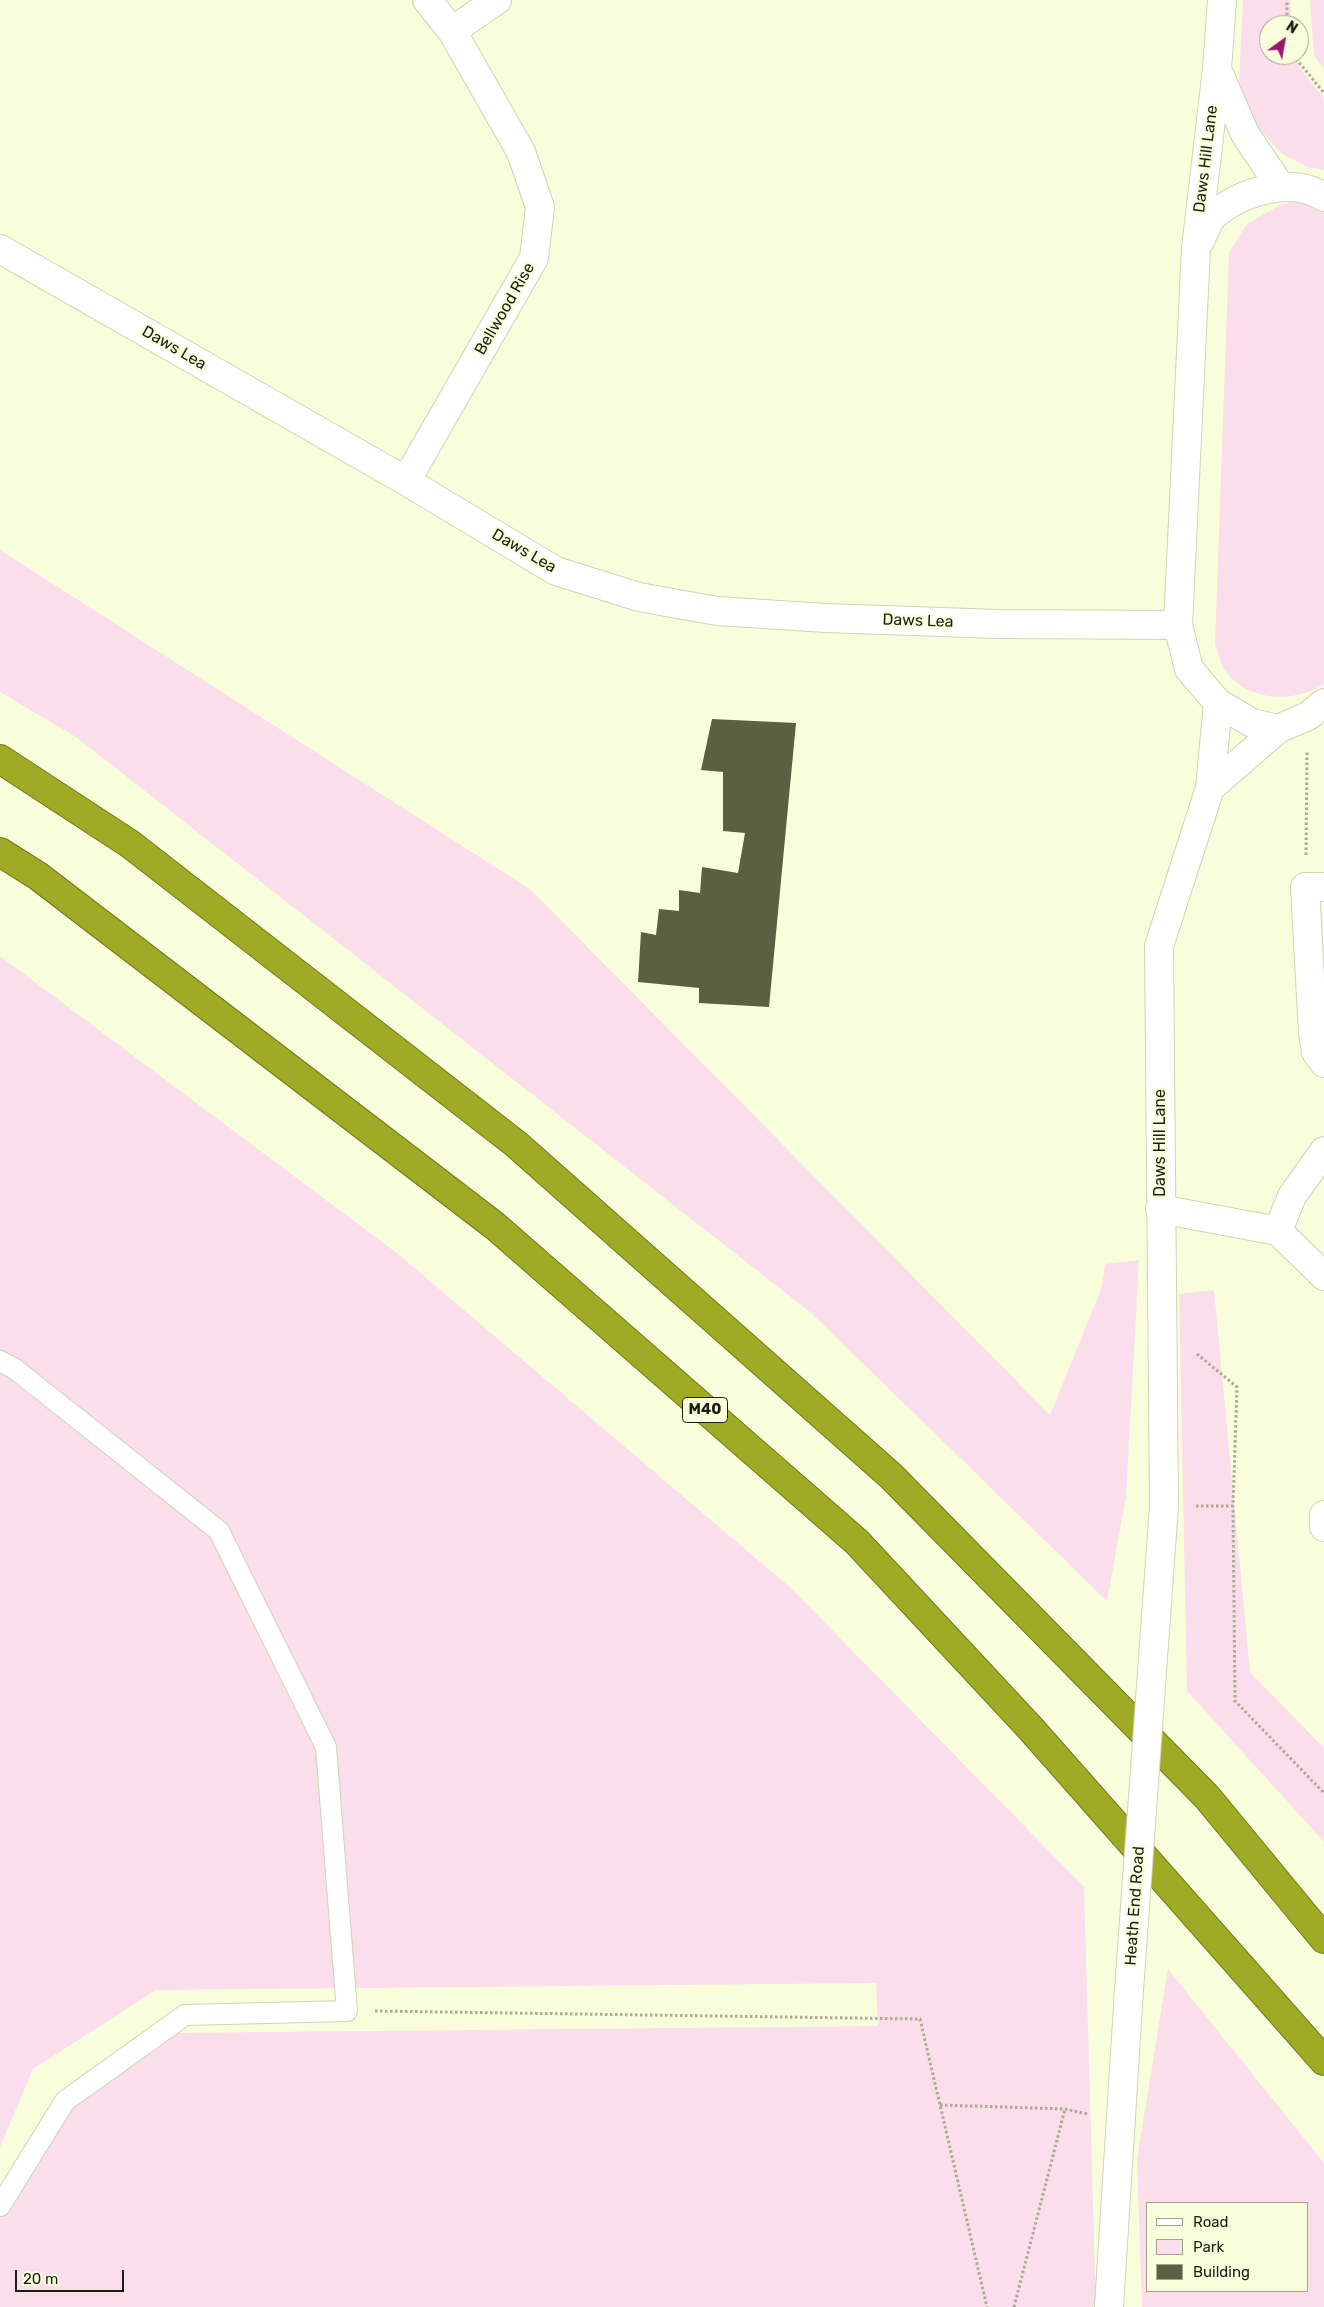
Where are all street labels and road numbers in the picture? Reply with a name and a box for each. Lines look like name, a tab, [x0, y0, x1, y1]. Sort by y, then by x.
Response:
street label: Daws Hill Lane	[1190, 104, 1222, 214]
street label: Bellwood Rise	[471, 259, 539, 359]
street label: Daws Lea	[138, 322, 210, 374]
street label: Daws Lea	[488, 525, 560, 577]
street label: Daws Lea	[882, 610, 954, 632]
street label: Daws Hill Lane	[1150, 1089, 1170, 1197]
road number: M40	[682, 1398, 728, 1422]
street label: Heath End Road	[1121, 1846, 1149, 1966]

